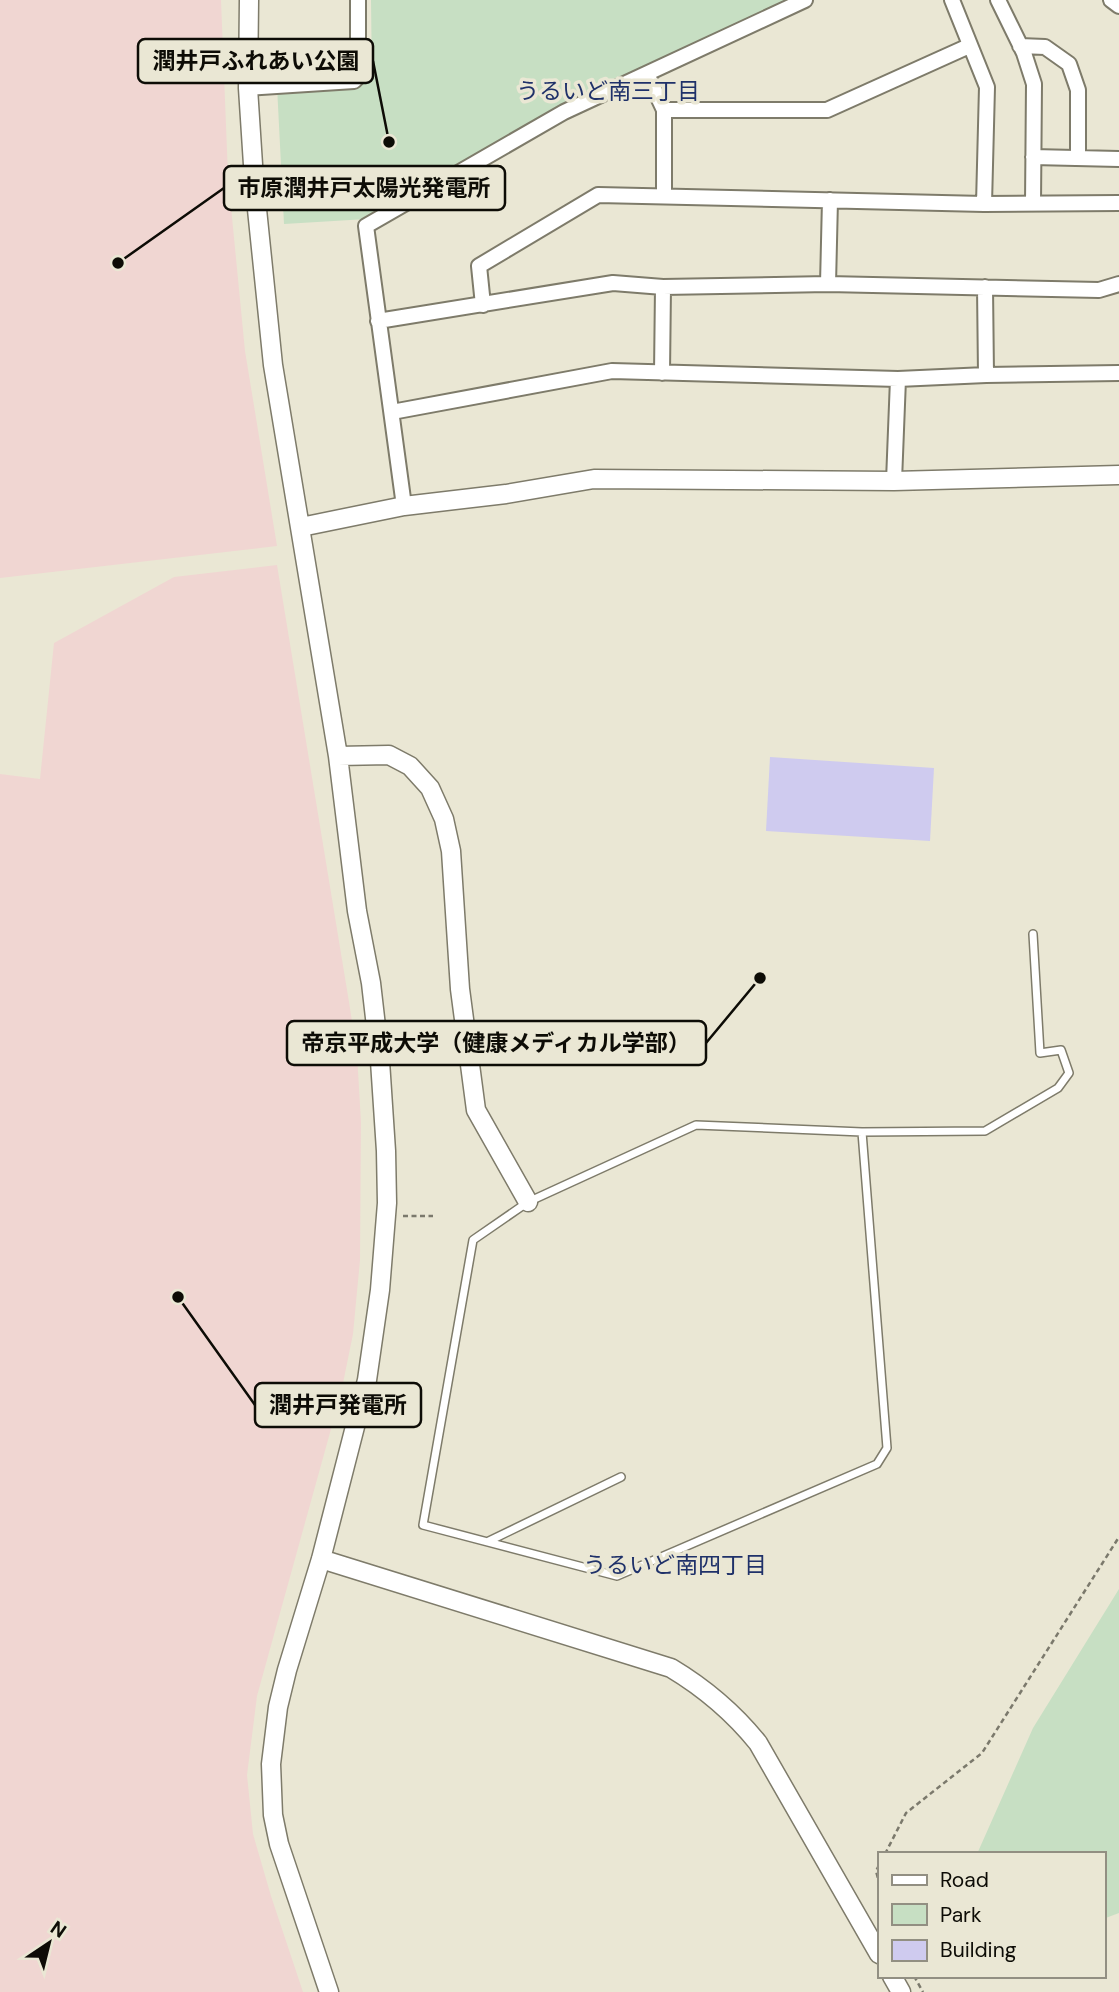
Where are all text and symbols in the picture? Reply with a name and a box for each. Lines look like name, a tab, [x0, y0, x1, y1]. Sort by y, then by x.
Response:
callout: 潤井戸ふれあい公園	[138, 39, 373, 83]
text: 潤井戸ふれあい公園	[153, 46, 360, 76]
district label: うるいど南三丁目	[516, 76, 700, 106]
callout: 市原潤井戸太陽光発電所	[224, 166, 505, 210]
text: 市原潤井戸太陽光発電所	[238, 173, 491, 203]
callout: 帝京平成大学（健康メディカル学部）	[287, 1021, 706, 1065]
text: 帝京平成大学（健康メディカル学部）	[301, 1028, 691, 1058]
callout: 潤井戸発電所	[255, 1383, 421, 1427]
text: 潤井戸発電所	[269, 1390, 407, 1420]
district label: うるいど南四丁目	[583, 1550, 767, 1580]
legend	[878, 1852, 1105, 1978]
text: Road	[940, 1866, 989, 1894]
text: Park	[940, 1901, 982, 1929]
north arrow	[14, 1908, 84, 1978]
text: N	[46, 1915, 71, 1944]
text: Building	[940, 1936, 1017, 1964]

